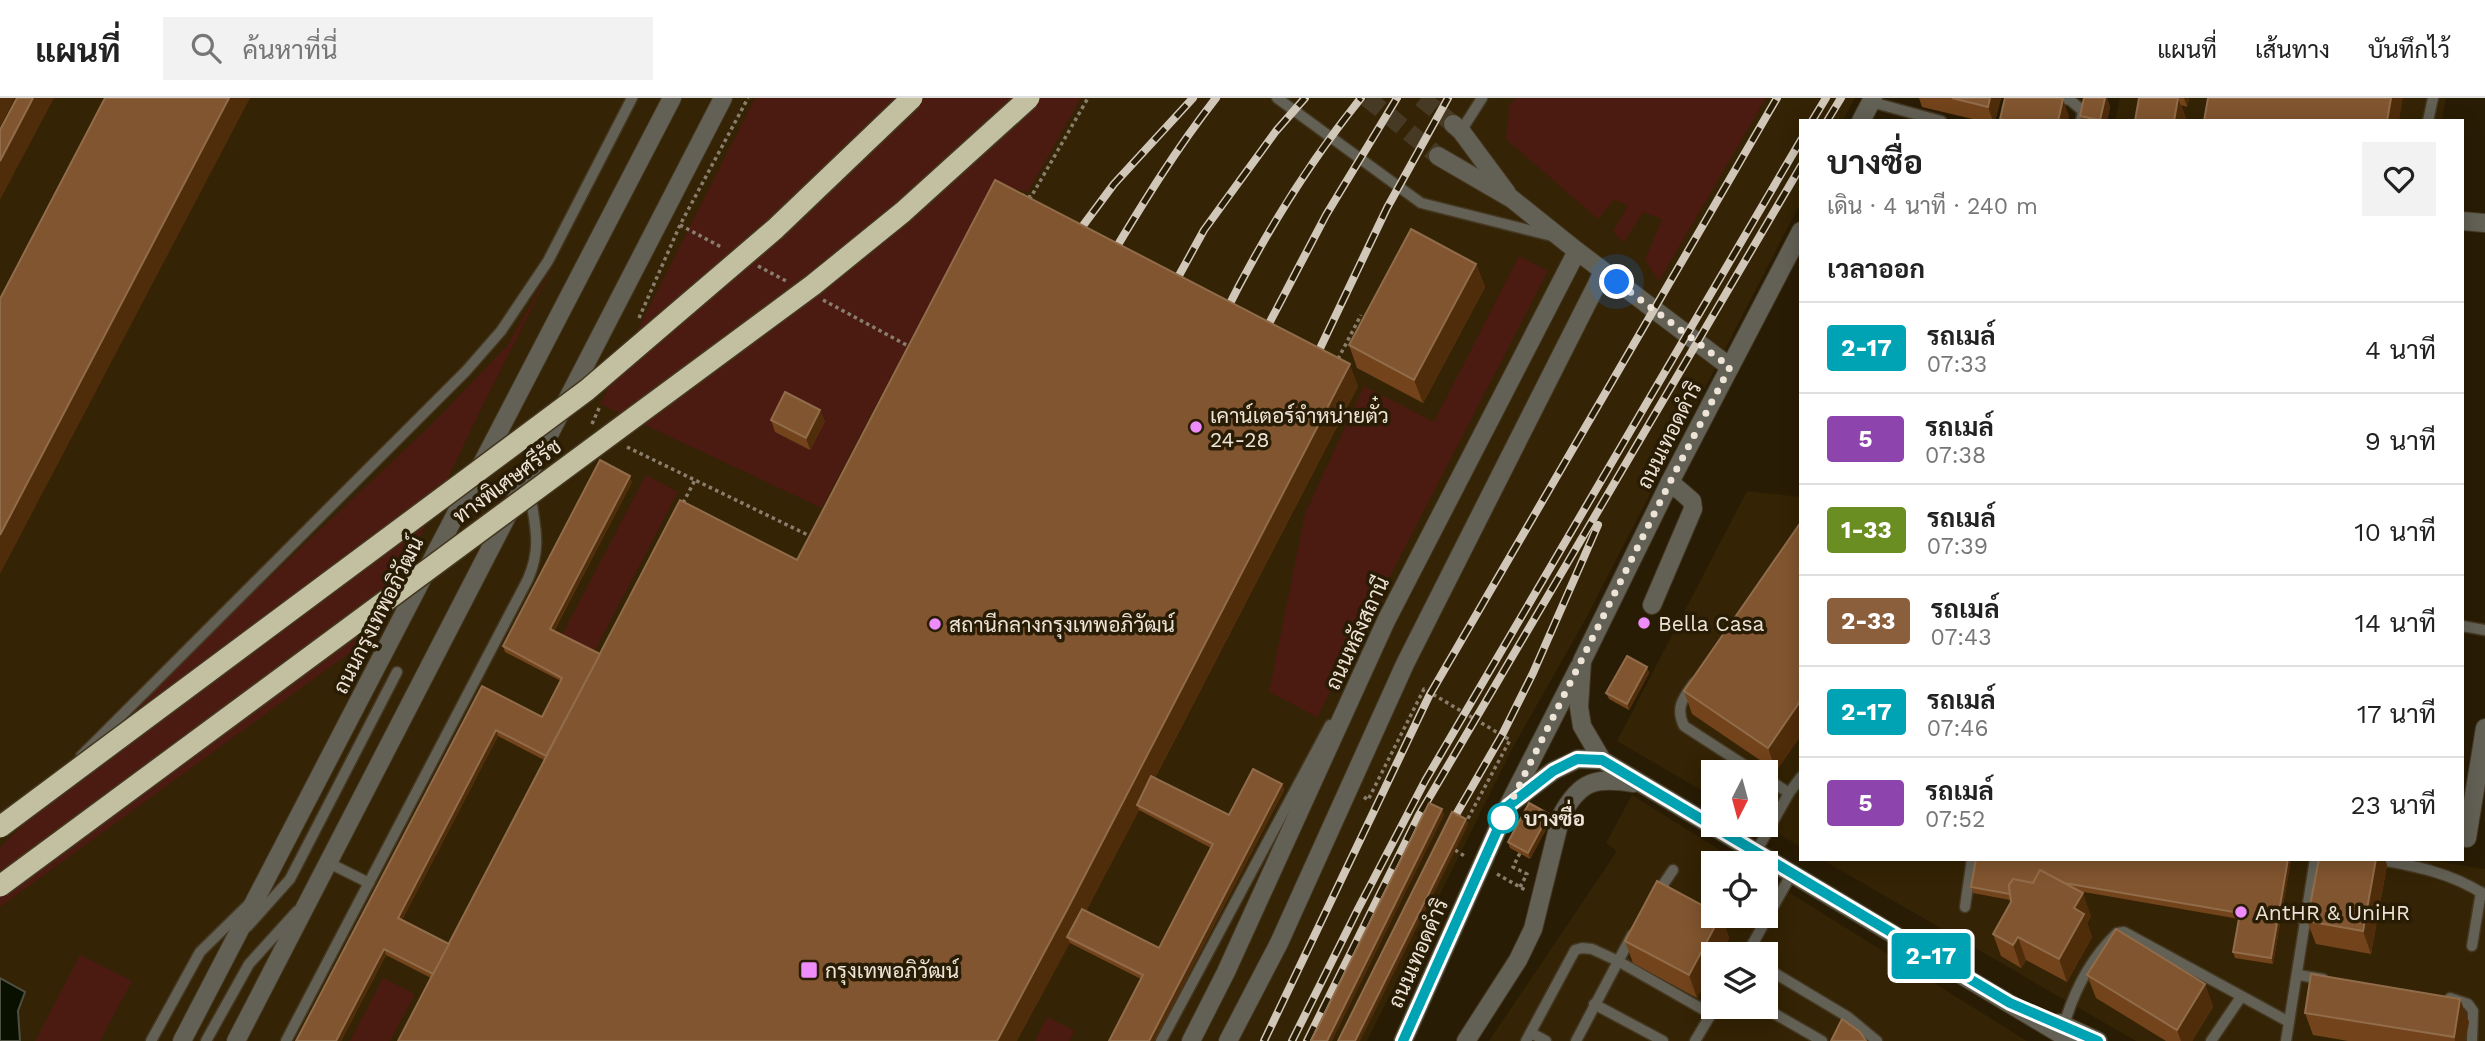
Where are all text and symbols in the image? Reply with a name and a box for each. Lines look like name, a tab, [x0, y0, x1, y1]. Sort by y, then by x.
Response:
search box	[163, 17, 653, 80]
icon: search	[187, 29, 225, 67]
text: แผนที่	[35, 31, 121, 70]
text: ค้นหาที่นี่	[243, 35, 338, 65]
text: แผนที่	[2157, 36, 2217, 64]
text: เส้นทาง	[2255, 36, 2330, 64]
text: บันทึกไว้	[2368, 36, 2450, 64]
button: heart	[2362, 142, 2436, 216]
text: บางซื่อ	[1827, 143, 1923, 182]
text: เดิน · 4 นาที · 240 m	[1827, 193, 2038, 220]
text: เวลาออก	[1827, 254, 1925, 284]
your location	[1599, 264, 1634, 299]
text: รถเมล์	[1927, 321, 1996, 351]
text: 2-17	[1841, 334, 1892, 362]
text: 4 นาที	[2365, 335, 2436, 365]
text: 07:33	[1927, 351, 1987, 378]
street label: ถนนเทอดดำริ	[1631, 377, 1707, 493]
place label: เคาน์เตอร์จำหน่ายตั๋ว 24-28	[1210, 396, 1389, 452]
text: รถเมล์	[1925, 412, 1994, 442]
marker: เคาน์เตอร์จำหน่ายตั๋ว 24-28	[1188, 419, 1204, 435]
text: 5	[1859, 425, 1873, 453]
text: 9 นาที	[2365, 426, 2436, 456]
street label: ทางพิเศษศรีรัช	[448, 433, 566, 529]
text: 07:38	[1925, 442, 1986, 469]
text: รถเมล์	[1927, 503, 1996, 533]
text: 1-33	[1841, 516, 1892, 544]
text: 10 นาที	[2355, 517, 2436, 547]
street label: ถนนกรุงเทพอภิวัฒน์	[327, 532, 430, 699]
text: 07:39	[1927, 533, 1988, 560]
street label: ถนนหลังสถานี	[1320, 572, 1394, 694]
text: รถเมล์	[1931, 594, 2000, 624]
text: 2-33	[1841, 607, 1896, 635]
text: 14 นาที	[2355, 608, 2436, 638]
place label: สถานีกลางกรุงเทพอภิวัฒน์	[949, 611, 1175, 639]
place label: Bella Casa	[1658, 611, 1765, 636]
marker: Bella Casa	[1636, 615, 1652, 631]
marker: สถานีกลางกรุงเทพอภิวัฒน์	[927, 616, 943, 632]
text: 07:43	[1931, 624, 1992, 651]
text: รถเมล์	[1927, 685, 1996, 715]
text: 2-17	[1841, 698, 1892, 726]
text: 17 นาที	[2357, 699, 2436, 729]
text: 07:46	[1927, 715, 1988, 742]
north arrow	[1701, 760, 1778, 836]
map controls	[1701, 760, 1778, 1019]
text: รถเมล์	[1925, 776, 1994, 806]
text: 5	[1859, 789, 1873, 817]
text: 23 นาที	[2351, 790, 2436, 820]
place label: บางซื่อ	[1524, 799, 1585, 831]
marker: บางซื่อ	[1488, 803, 1518, 833]
text: 07:52	[1925, 806, 1985, 833]
button: locate	[1701, 851, 1778, 928]
street label: ถนนเทอดดำริ	[1383, 895, 1453, 1011]
place label: AntHR & UniHR	[2255, 900, 2410, 925]
marker: AntHR & UniHR	[2233, 904, 2249, 920]
line badge: 2-17	[1882, 933, 1980, 979]
button: layers	[1701, 942, 1778, 1019]
text: 2-17	[1906, 942, 1956, 970]
place label: กรุงเทพอภิวัฒน์	[825, 957, 959, 985]
marker: กรุงเทพอภิวัฒน์	[799, 960, 819, 980]

